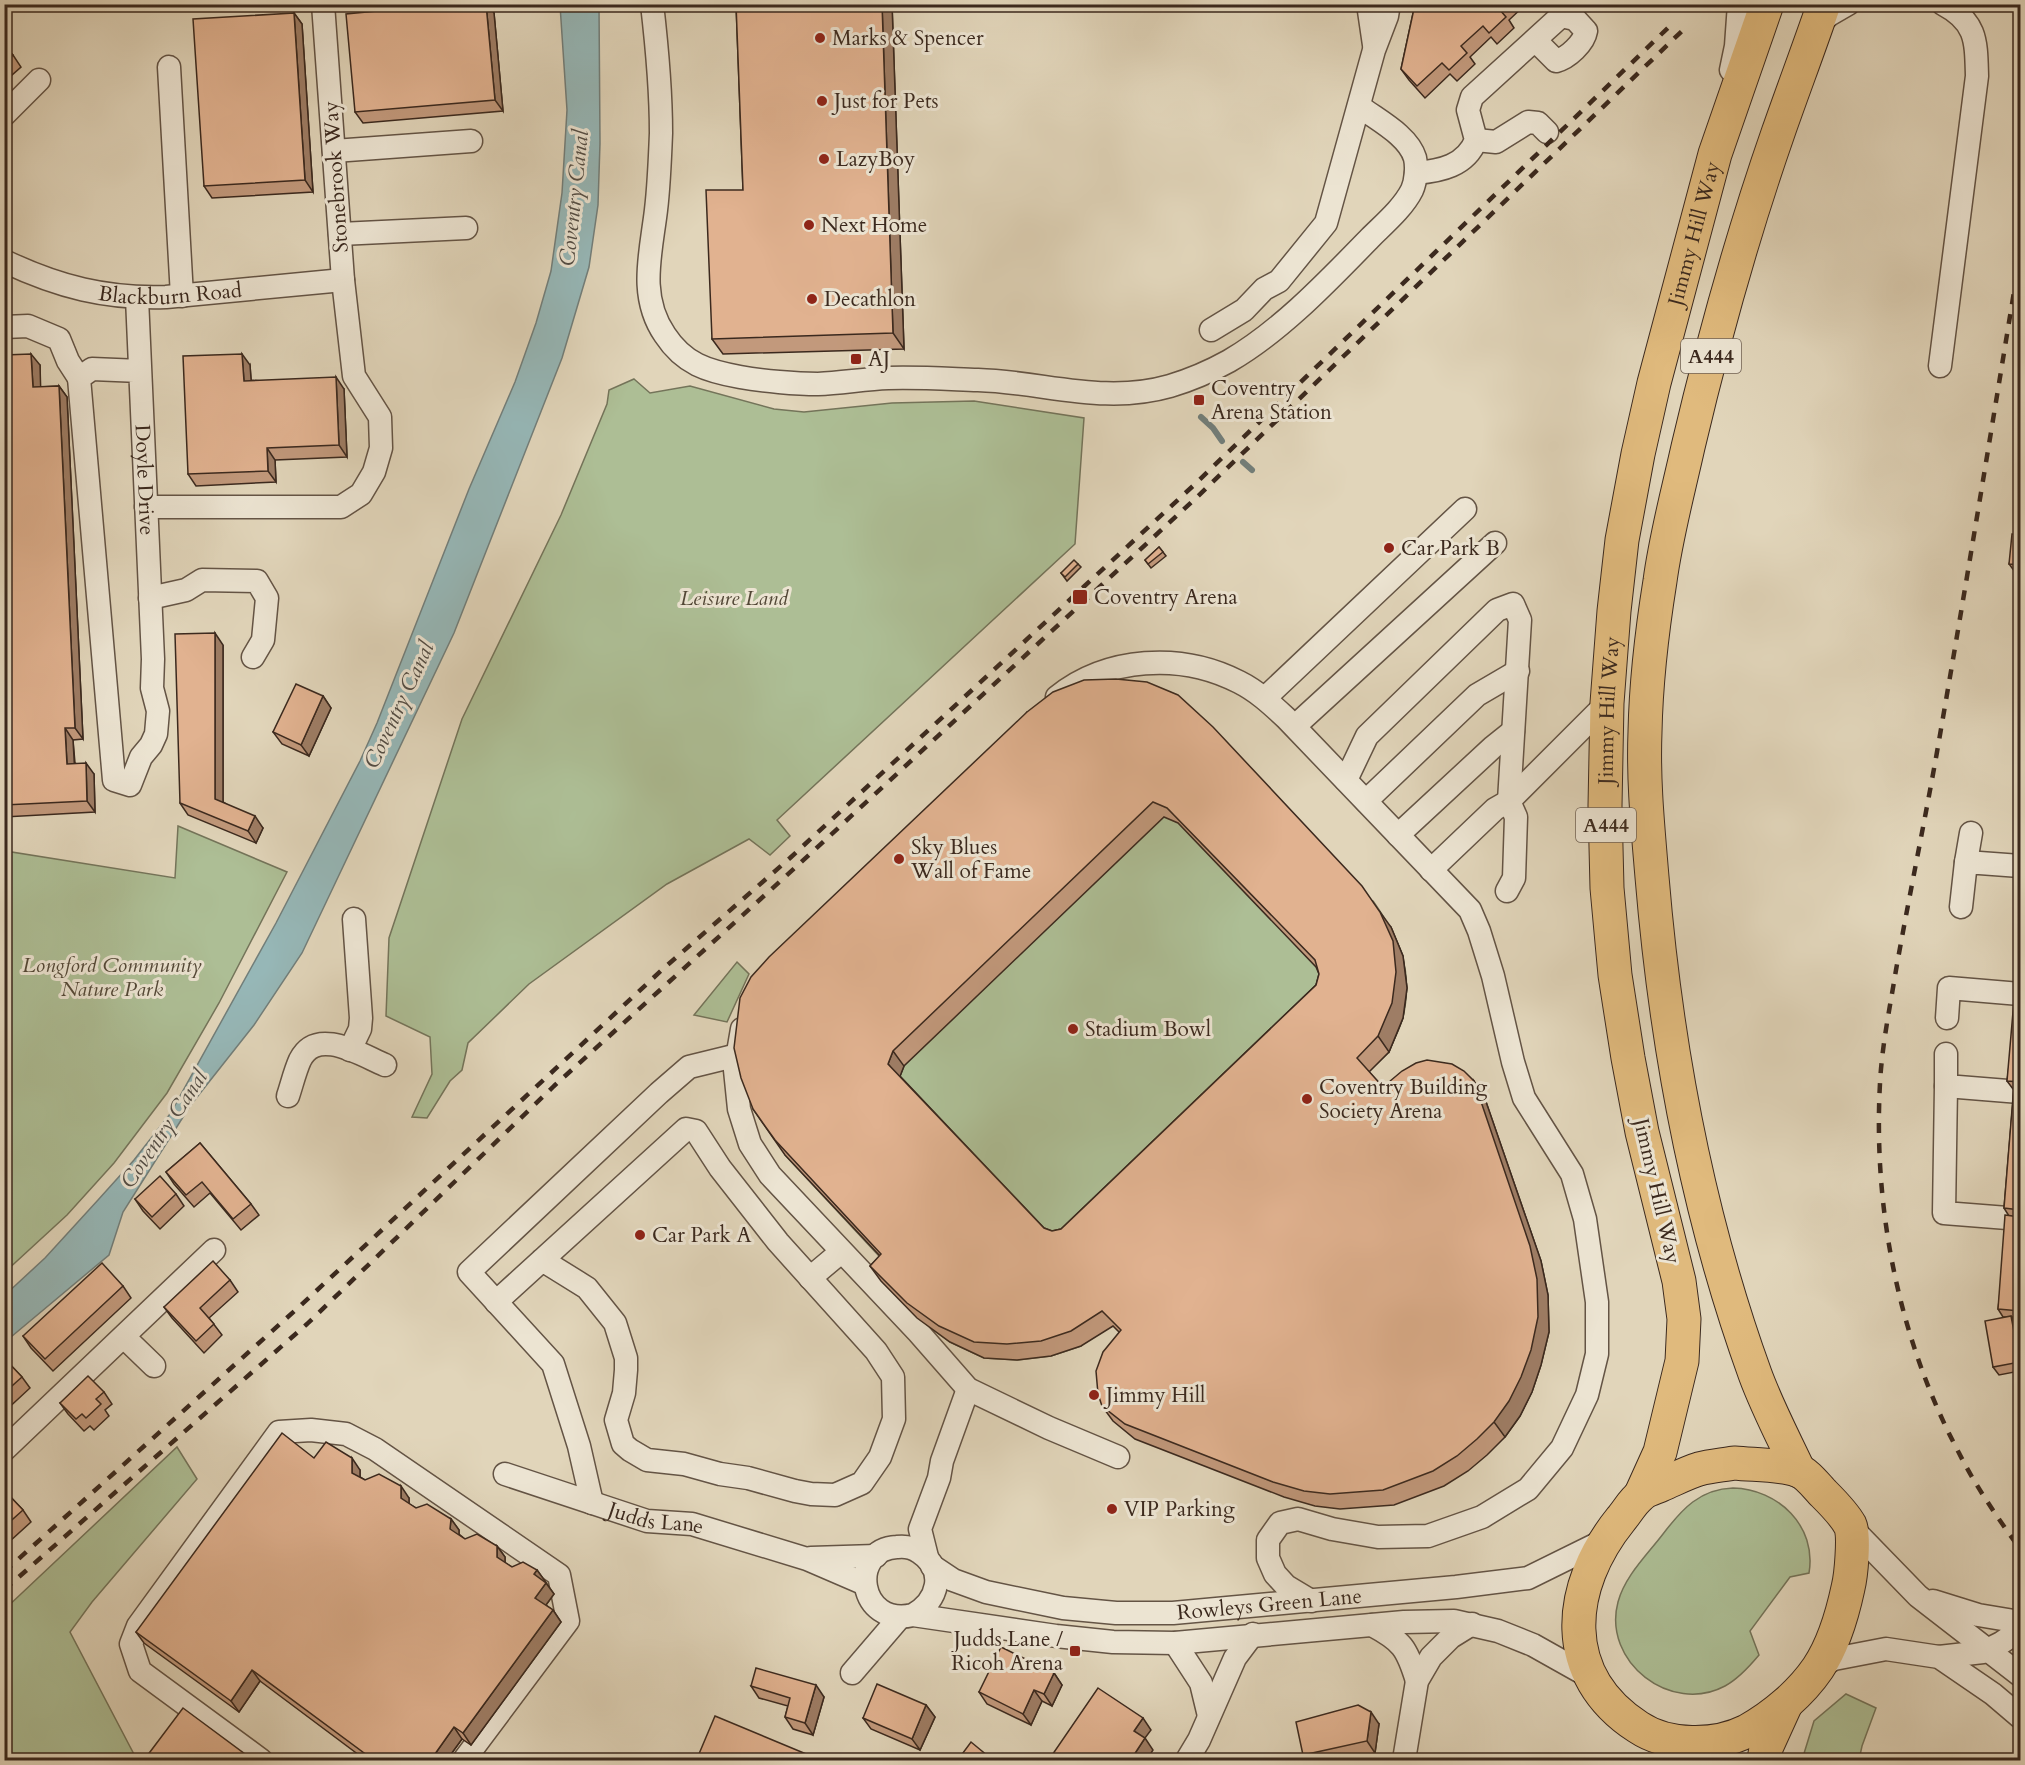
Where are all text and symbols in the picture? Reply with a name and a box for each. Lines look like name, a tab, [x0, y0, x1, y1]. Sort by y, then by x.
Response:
place label: Marks & Spencer	[832, 24, 984, 53]
marker: Marks & Spencer	[813, 31, 827, 45]
place label: Just for Pets	[831, 87, 939, 116]
marker: Just for Pets	[815, 94, 829, 108]
street label: Stonebrook Way	[316, 100, 356, 254]
water label: Coventry Canal	[552, 127, 596, 268]
place label: LazyBoy	[836, 145, 915, 174]
marker: LazyBoy	[817, 152, 831, 166]
street label: Jimmy Hill Way	[1660, 158, 1727, 312]
place label: Next Home	[821, 211, 927, 240]
marker: Next Home	[802, 218, 816, 232]
street label: Blackburn Road	[96, 275, 243, 312]
place label: Decathlon	[824, 285, 916, 314]
marker: Decathlon	[805, 292, 819, 306]
road number: A444	[1681, 339, 1741, 373]
place label: AJ	[868, 345, 890, 374]
marker: AJ	[849, 352, 863, 366]
place label: Coventry Arena Station	[1211, 374, 1332, 427]
marker: Coventry Arena Station	[1192, 393, 1206, 407]
street label: Doyle Drive	[128, 424, 162, 536]
place label: Car Park B	[1401, 534, 1500, 563]
marker: Car Park B	[1382, 541, 1396, 555]
place label: Coventry Arena	[1094, 583, 1238, 612]
park label: Leisure Land	[680, 584, 789, 613]
marker: Coventry Arena	[1071, 588, 1089, 606]
street label: Jimmy Hill Way	[1591, 635, 1627, 788]
water label: Coventry Canal	[356, 636, 442, 773]
road number: A444	[1576, 808, 1636, 842]
place label: Sky Blues Wall of Fame	[910, 833, 1031, 886]
marker: Sky Blues Wall of Fame	[892, 852, 906, 866]
park label: Longford Community Nature Park	[22, 951, 202, 1004]
place label: Stadium Bowl	[1085, 1015, 1211, 1044]
marker: Stadium Bowl	[1066, 1022, 1080, 1036]
water label: Coventry Canal	[113, 1063, 215, 1194]
place label: Coventry Building Society Arena	[1319, 1073, 1488, 1126]
marker: Coventry Building Society Arena	[1300, 1092, 1314, 1106]
street label: Jimmy Hill Way	[1626, 1113, 1688, 1267]
place label: Car Park A	[652, 1221, 751, 1250]
marker: Car Park A	[633, 1228, 647, 1242]
place label: Jimmy Hill	[1103, 1381, 1205, 1410]
marker: Jimmy Hill	[1087, 1388, 1101, 1402]
street label: Judds Lane	[602, 1494, 708, 1541]
place label: VIP Parking	[1124, 1495, 1235, 1524]
marker: VIP Parking	[1105, 1502, 1119, 1516]
street label: Rowleys Green Lane	[1176, 1581, 1363, 1627]
place label: Judds Lane / Ricoh Arena	[951, 1625, 1063, 1678]
marker: Judds Lane / Ricoh Arena	[1068, 1644, 1082, 1658]

